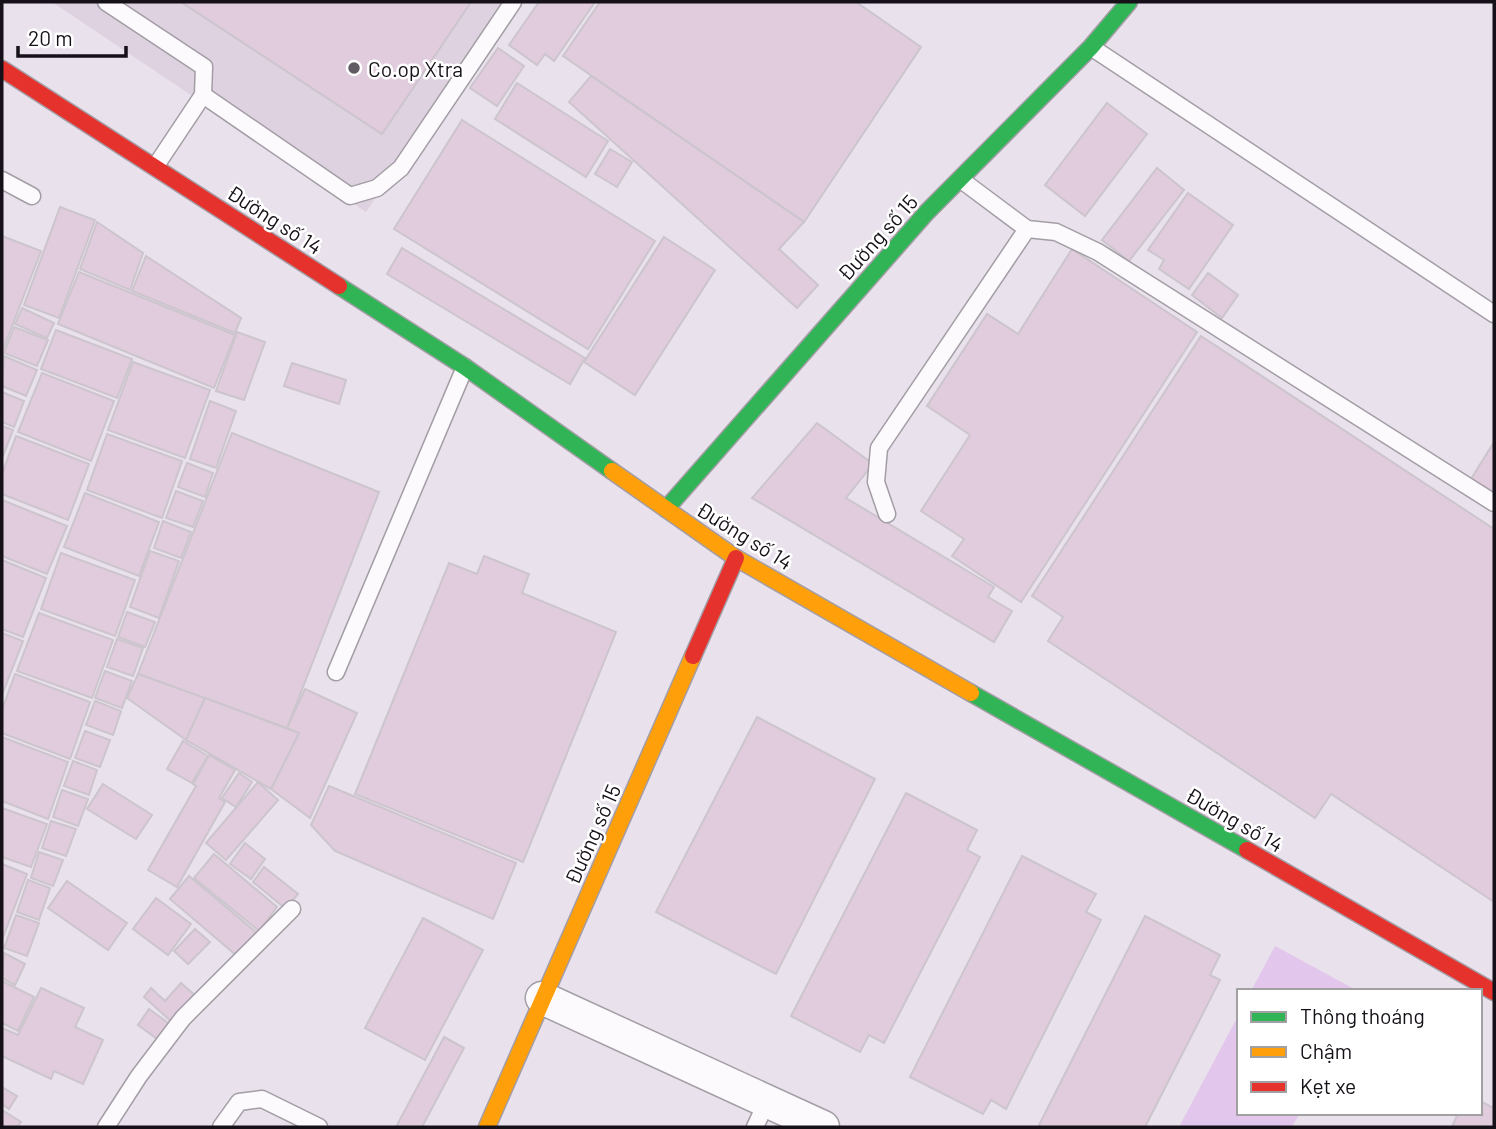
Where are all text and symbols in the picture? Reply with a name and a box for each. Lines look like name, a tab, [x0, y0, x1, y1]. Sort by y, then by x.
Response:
scale bar	[18, 14, 126, 58]
text: 20 m	[28, 25, 73, 50]
place label: Co.op Xtra	[368, 56, 463, 81]
marker: Co.op Xtra	[346, 60, 362, 76]
street label: Đường số 14	[223, 179, 327, 259]
street label: Đường số 15	[832, 189, 922, 285]
street label: Đường số 14	[693, 496, 797, 574]
street label: Đường số 15	[559, 780, 625, 888]
street label: Đường số 14	[1182, 781, 1288, 857]
legend	[1237, 989, 1482, 1115]
text: Thông thoáng	[1300, 1003, 1425, 1028]
text: Chậm	[1300, 1038, 1352, 1063]
text: Kẹt xe	[1300, 1073, 1356, 1098]

